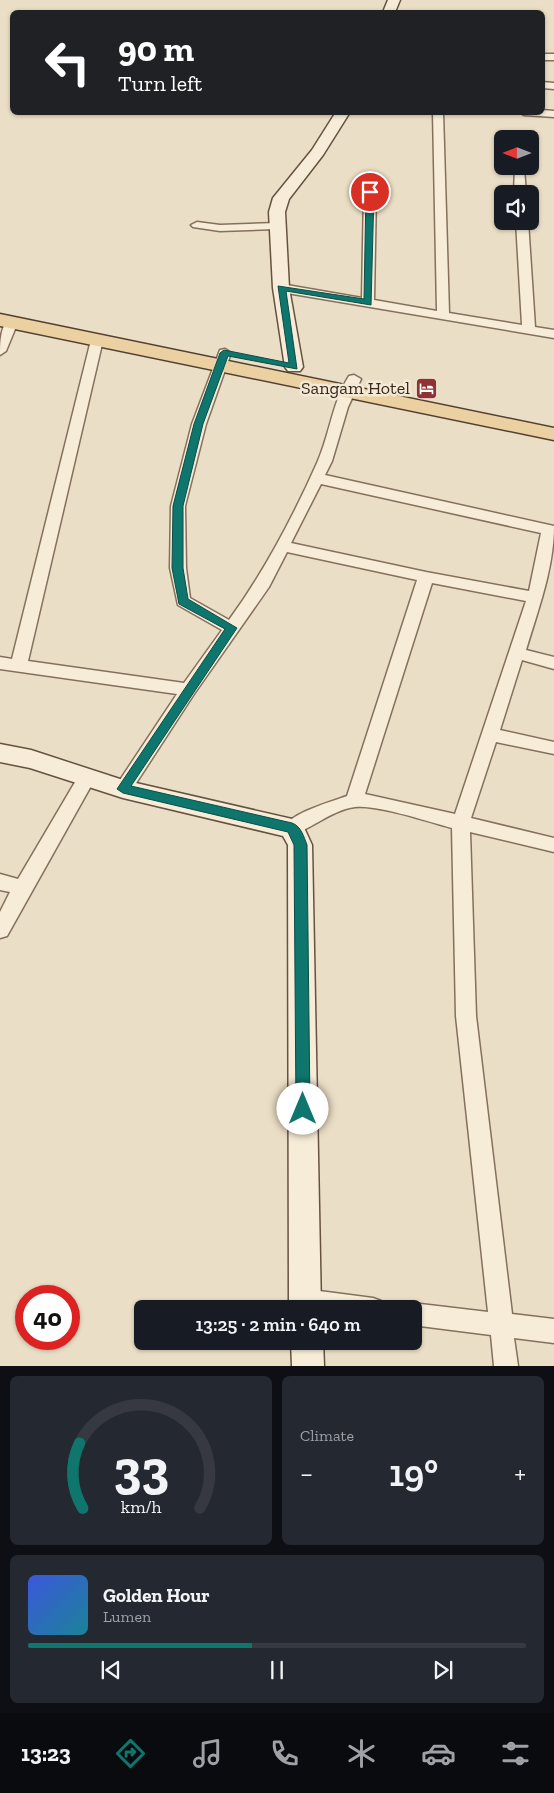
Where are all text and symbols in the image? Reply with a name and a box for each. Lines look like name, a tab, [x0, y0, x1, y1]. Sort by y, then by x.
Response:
text: 90 m	[118, 28, 194, 70]
icon: left	[35, 30, 100, 95]
text: Turn left	[118, 70, 202, 97]
north arrow	[494, 130, 539, 175]
map controls	[494, 130, 539, 230]
pin	[349, 171, 391, 213]
icon: arrive	[356, 178, 384, 206]
button: sound	[494, 185, 539, 230]
hotel icon: Sangam Hotel	[414, 376, 438, 400]
place label: Sangam Hotel	[301, 377, 410, 399]
position arrow	[276, 1082, 328, 1134]
speed limit sign: 40	[15, 1285, 80, 1350]
text: 13:25 · 2 min · 640 m	[196, 1313, 360, 1336]
text: Climate	[300, 1426, 354, 1445]
text: 33	[113, 1438, 169, 1500]
text: 19°	[389, 1450, 438, 1496]
text: −	[300, 1457, 313, 1490]
text: +	[514, 1457, 526, 1490]
text: km/h	[121, 1496, 161, 1518]
text: Golden Hour	[103, 1584, 210, 1607]
text: Lumen	[103, 1607, 151, 1626]
icon: previous	[97, 1656, 125, 1684]
icon: pause	[263, 1656, 291, 1684]
icon: next	[429, 1656, 457, 1684]
icon: directions	[113, 1736, 148, 1771]
icon: music	[190, 1736, 225, 1771]
icon: phone	[267, 1736, 302, 1771]
icon: climate	[344, 1736, 379, 1771]
icon: car	[421, 1736, 456, 1771]
icon: filters	[498, 1736, 533, 1771]
text: 13:23	[21, 1740, 71, 1767]

